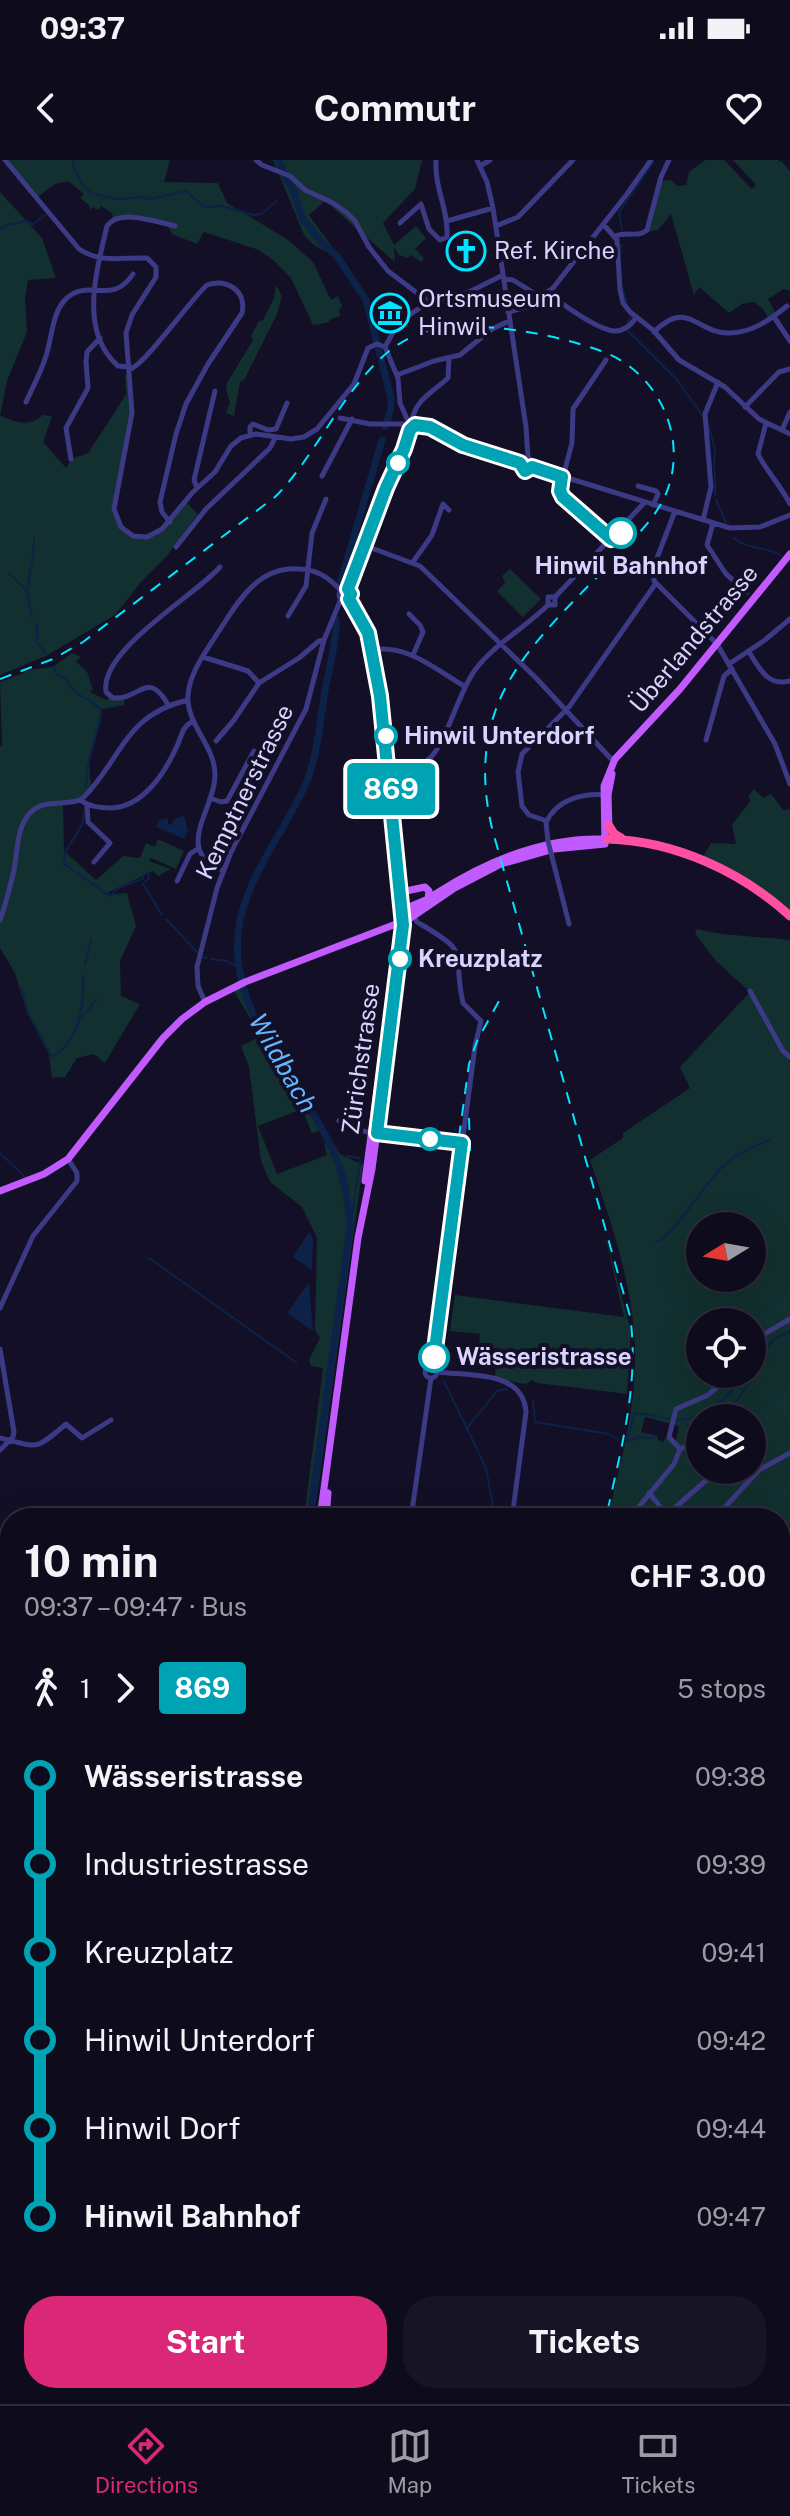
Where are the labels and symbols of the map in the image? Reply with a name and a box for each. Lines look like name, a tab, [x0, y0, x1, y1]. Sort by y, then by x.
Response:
church icon: Ref. Kirche	[445, 230, 487, 272]
place label: Ref. Kirche	[494, 236, 615, 264]
place label: Ortsmuseum Hinwil	[418, 284, 561, 340]
museum icon: Ortsmuseum Hinwil	[369, 292, 411, 334]
unlabelled marker	[387, 452, 409, 474]
marker: Hinwil Bahnhof	[606, 518, 636, 548]
place label: Hinwil Bahnhof	[534, 551, 708, 579]
street label: Überlandstrasse	[623, 558, 763, 718]
street label: Kemptnerstrasse	[190, 700, 299, 884]
place label: Hinwil Unterdorf	[404, 721, 595, 749]
marker: Hinwil Unterdorf	[375, 725, 397, 747]
line badge: 869	[345, 763, 437, 815]
place label: Kreuzplatz	[418, 944, 542, 972]
marker: Kreuzplatz	[389, 948, 411, 970]
street label: Zürichstrasse	[336, 981, 384, 1136]
water label: Wildbach	[243, 1008, 324, 1118]
unlabelled marker	[419, 1128, 441, 1150]
north arrow	[686, 1212, 766, 1292]
marker: Wässeristrasse	[419, 1342, 449, 1372]
place label: Wässeristrasse	[456, 1342, 632, 1370]

